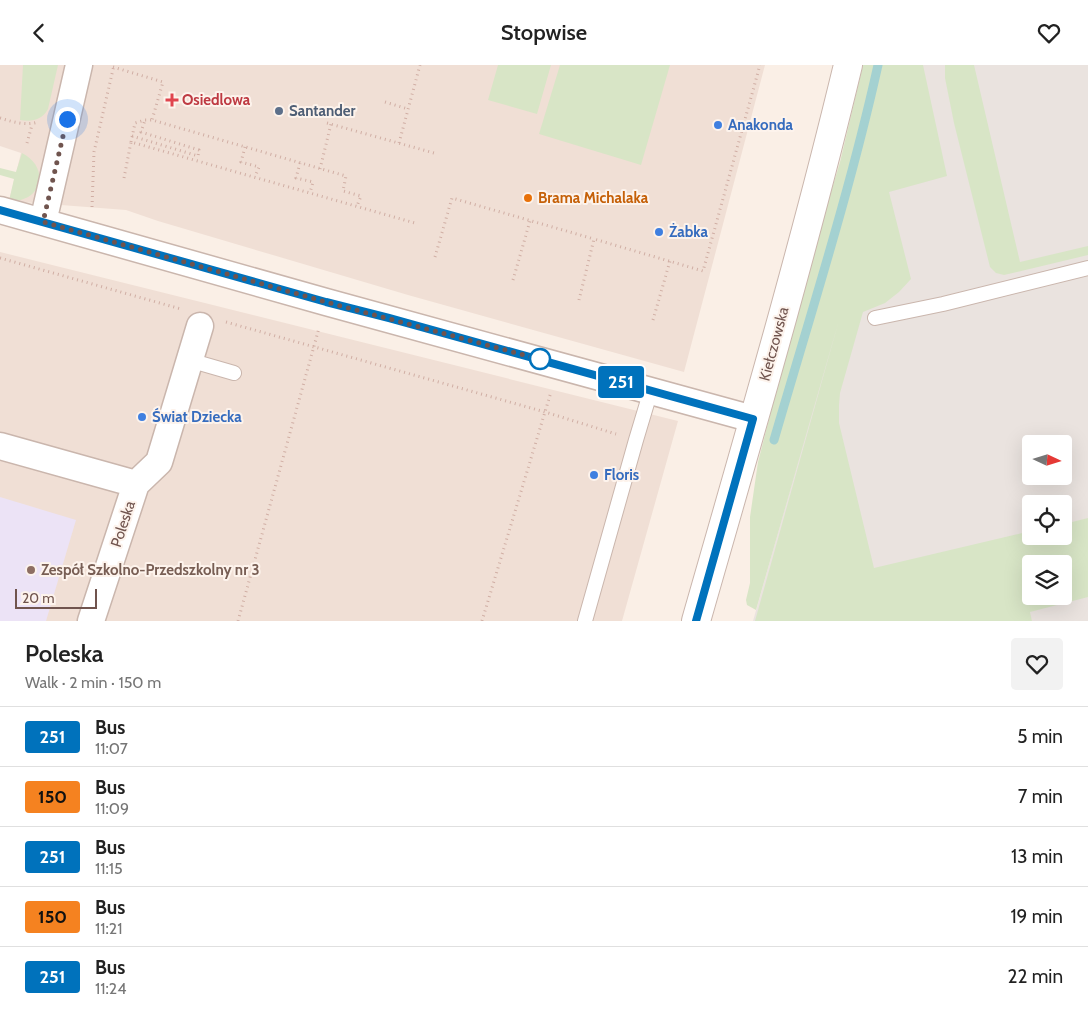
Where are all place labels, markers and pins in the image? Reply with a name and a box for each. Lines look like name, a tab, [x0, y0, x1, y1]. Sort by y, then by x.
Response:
place label: Osiedlowa	[182, 91, 251, 109]
marker: Osiedlowa	[166, 94, 178, 106]
place label: Santander	[289, 102, 356, 120]
marker: Santander	[273, 105, 285, 117]
place label: Anakonda	[728, 116, 793, 134]
marker: Anakonda	[712, 119, 724, 131]
place label: Brama Michalaka	[538, 189, 649, 207]
marker: Brama Michalaka	[522, 192, 534, 204]
place label: Żabka	[669, 223, 708, 241]
marker: Żabka	[653, 226, 665, 238]
unlabelled marker	[529, 348, 551, 370]
place label: Świat Dziecka	[152, 407, 242, 426]
marker: Świat Dziecka	[136, 411, 148, 423]
place label: Floris	[604, 466, 639, 484]
marker: Floris	[588, 469, 600, 481]
place label: Zespół Szkolno-Przedszkolny nr 3	[41, 561, 260, 579]
marker: Zespół Szkolno-Przedszkolny nr 3	[25, 564, 37, 576]

